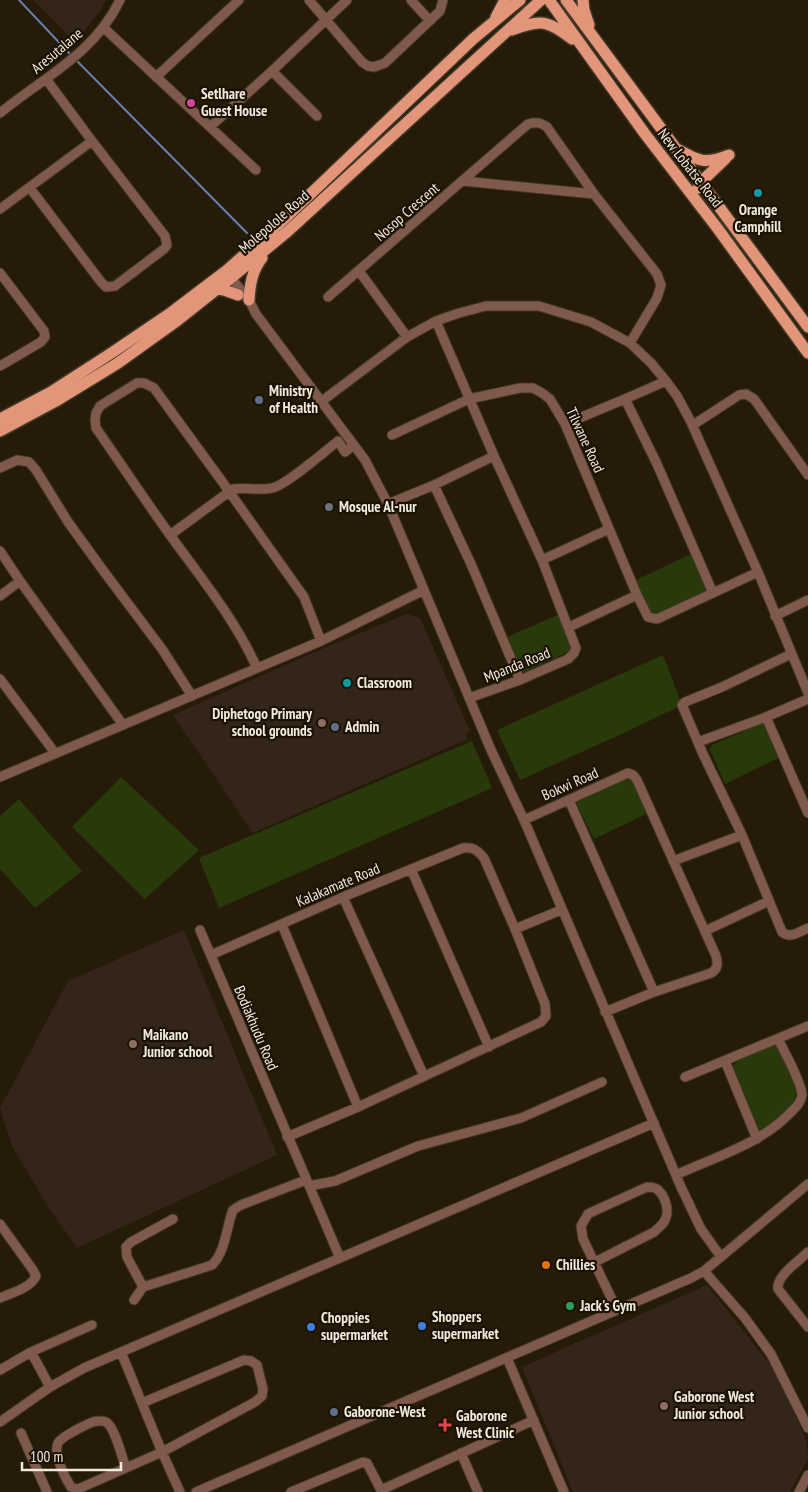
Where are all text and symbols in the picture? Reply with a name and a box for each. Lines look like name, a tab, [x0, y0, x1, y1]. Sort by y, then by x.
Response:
street label: Aresutalane	[27, 24, 86, 78]
place label: Setlhare Guest House	[201, 84, 267, 120]
marker: Setlhare Guest House	[185, 97, 197, 109]
street label: New Lobatse Road	[654, 125, 727, 211]
street label: Nosop Crescent	[370, 178, 443, 245]
street label: Molepolole Road	[235, 186, 313, 257]
marker: Orange Camphill	[752, 187, 764, 199]
place label: Orange Camphill	[735, 200, 782, 236]
place label: Ministry of Health	[269, 381, 318, 417]
marker: Ministry of Health	[253, 394, 265, 406]
street label: Tilwane Road	[562, 404, 609, 475]
place label: Mosque Al-nur	[339, 497, 417, 516]
marker: Mosque Al-nur	[323, 501, 335, 513]
street label: Mpanda Road	[481, 643, 553, 686]
place label: Classroom	[357, 673, 412, 692]
marker: Classroom	[341, 677, 353, 689]
place label: Diphetogo Primary school grounds	[212, 704, 313, 740]
marker: Diphetogo Primary school grounds	[316, 717, 328, 729]
place label: Admin	[344, 717, 380, 736]
marker: Admin	[329, 721, 341, 733]
street label: Bokwi Road	[538, 763, 601, 804]
street label: Kalakamate Road	[293, 858, 383, 911]
street label: Bodiakhudu Road	[230, 983, 283, 1073]
place label: Maikano Junior school	[142, 1025, 213, 1061]
marker: Maikano Junior school	[127, 1038, 139, 1050]
place label: Chillies	[556, 1255, 595, 1274]
marker: Chillies	[540, 1259, 552, 1271]
place label: Jack's Gym	[579, 1296, 636, 1315]
marker: Jack's Gym	[564, 1300, 576, 1312]
place label: Shoppers supermarket	[432, 1307, 499, 1343]
place label: Choppies supermarket	[321, 1308, 388, 1344]
marker: Shoppers supermarket	[416, 1320, 428, 1332]
marker: Choppies supermarket	[305, 1321, 317, 1333]
place label: Gaborone West Junior school	[673, 1387, 755, 1423]
marker: Gaborone West Junior school	[658, 1400, 670, 1412]
place label: Gaborone-West	[344, 1402, 426, 1421]
marker: Gaborone-West	[328, 1406, 340, 1418]
place label: Gaborone West Clinic	[455, 1406, 515, 1442]
marker: Gaborone West Clinic	[438, 1418, 452, 1432]
scale bar	[22, 1440, 121, 1472]
text: 100 m	[30, 1447, 63, 1466]

